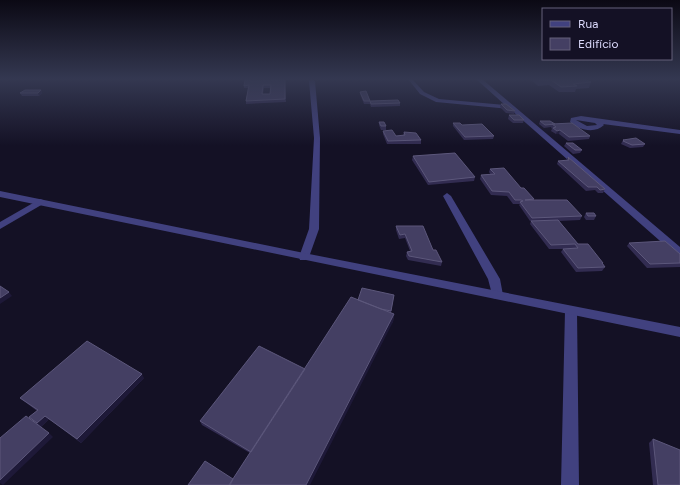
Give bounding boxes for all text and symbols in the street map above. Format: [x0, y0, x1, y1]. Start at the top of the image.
legend [542, 8, 672, 60]
text: Rua [578, 17, 598, 31]
text: Edifício [578, 37, 618, 51]

